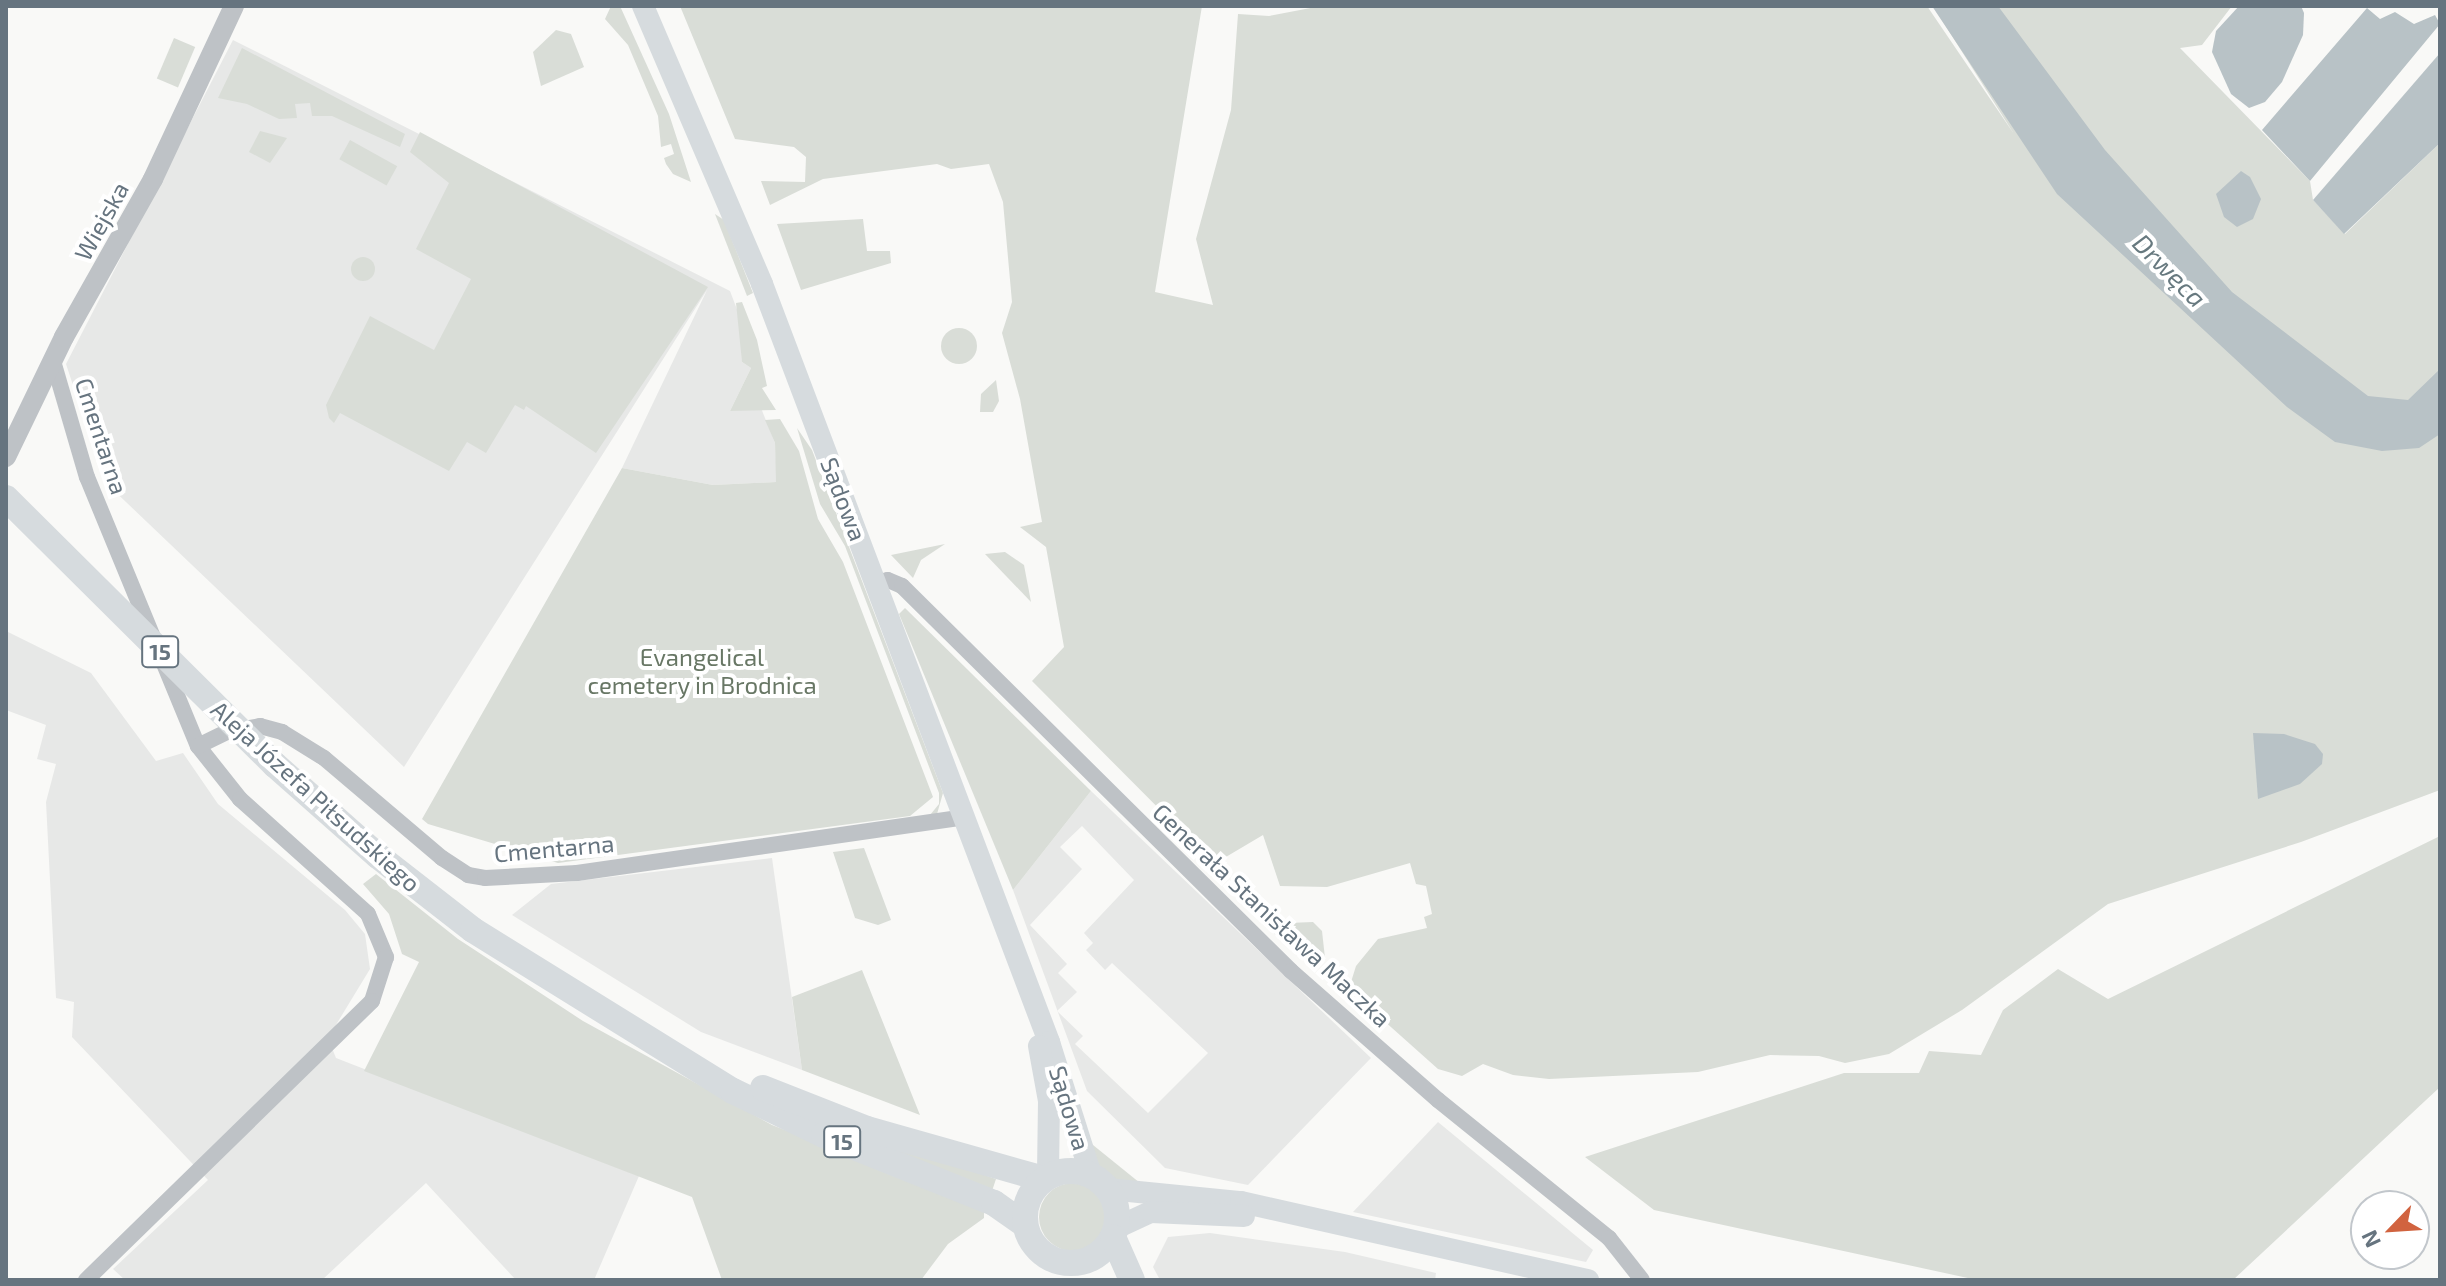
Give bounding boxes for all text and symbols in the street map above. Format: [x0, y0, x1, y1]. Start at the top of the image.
street label: Wiejska [68, 177, 134, 265]
water label: Drwęca [2127, 227, 2213, 313]
street label: Cmentarna [70, 374, 134, 498]
street label: Sądowa [815, 453, 873, 545]
road number: 15 [140, 634, 180, 670]
park label: Evangelical cemetery in Brodnica [587, 643, 817, 699]
street label: Aleja Józefa Piłsudskiego [205, 694, 427, 898]
street label: Generała Stanisława Maczka [1147, 797, 1397, 1033]
street label: Cmentarna [493, 828, 615, 868]
street label: Sądowa [1044, 1062, 1096, 1154]
road number: 15 [822, 1124, 862, 1160]
north arrow [2350, 1190, 2430, 1270]
text: N [2355, 1227, 2385, 1252]

